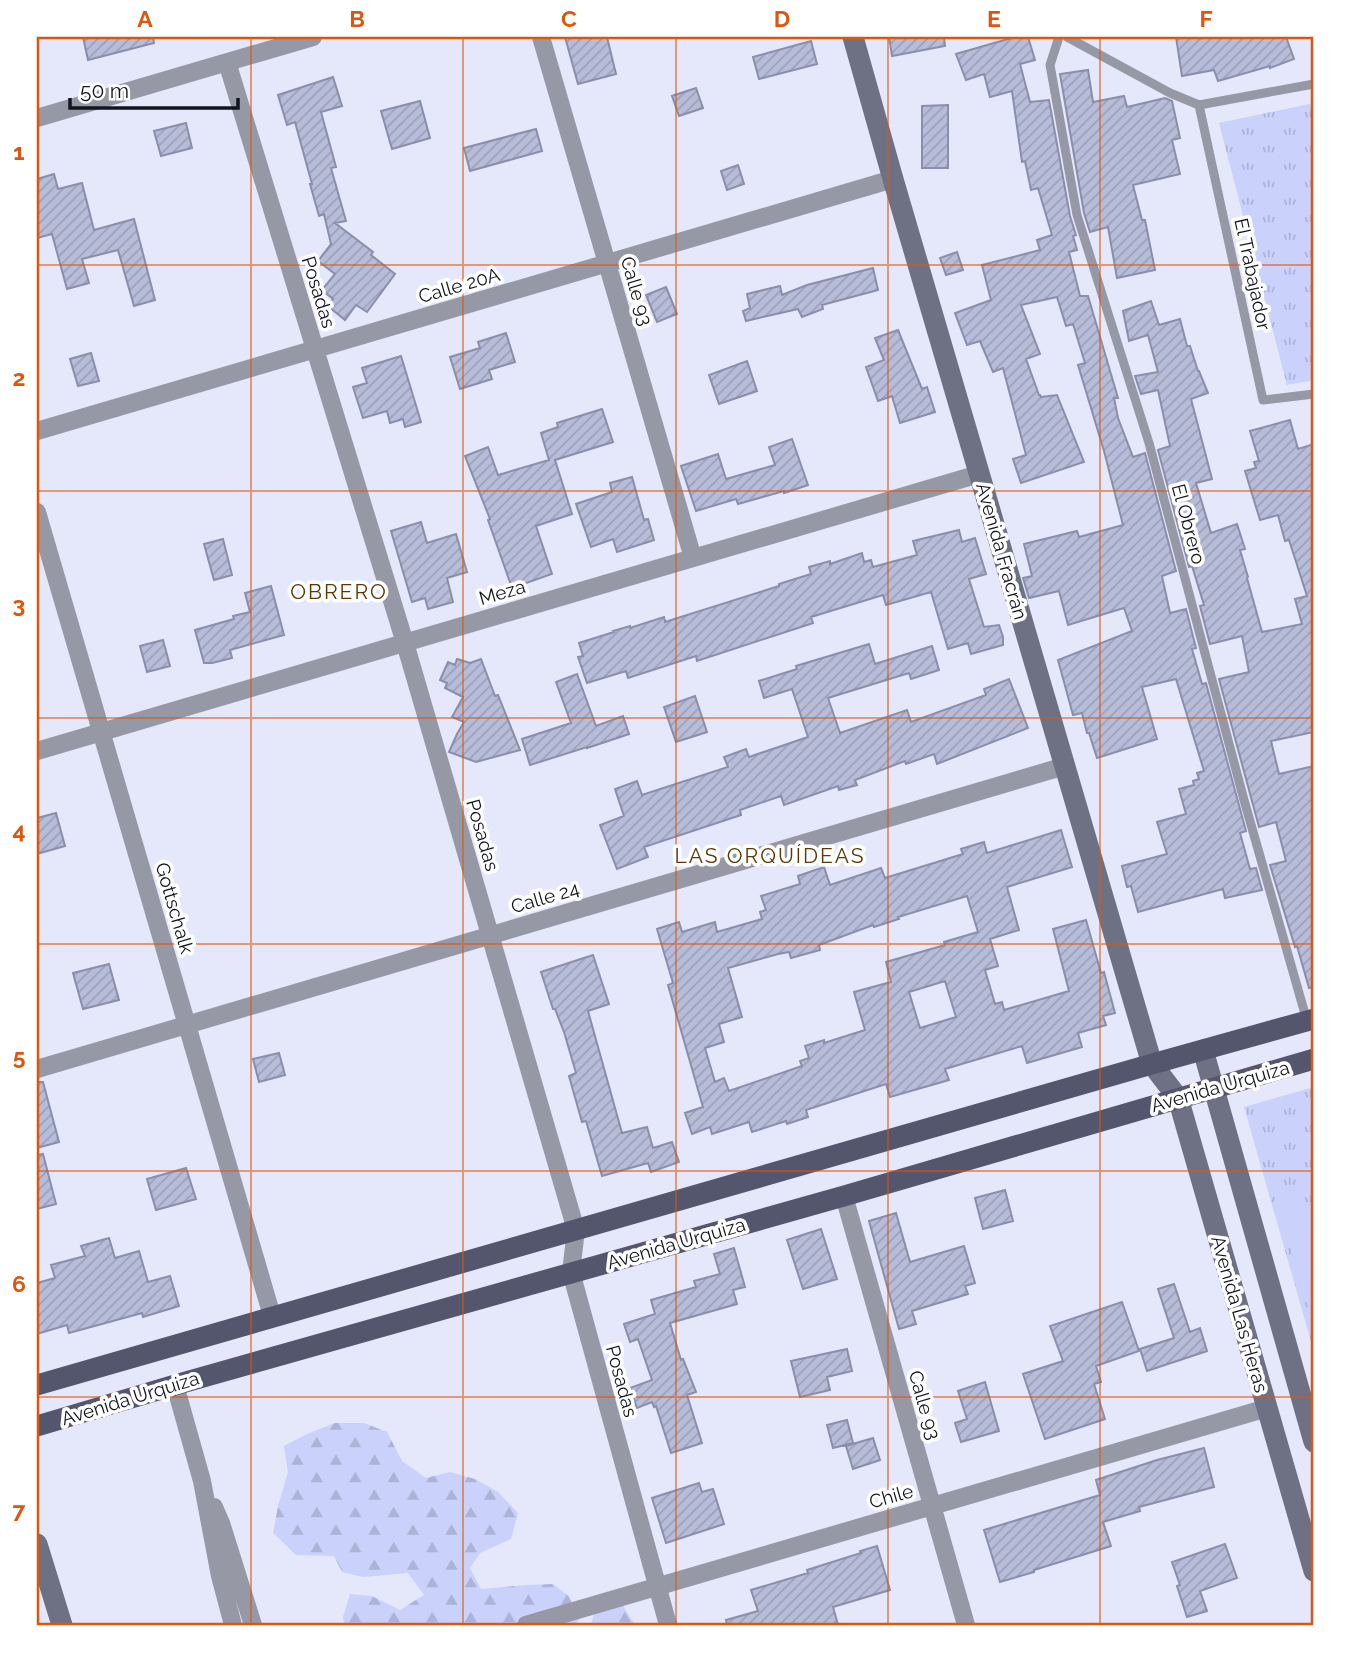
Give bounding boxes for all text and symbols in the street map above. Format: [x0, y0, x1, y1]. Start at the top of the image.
text: A [137, 5, 153, 32]
text: B [349, 5, 365, 32]
text: C [561, 5, 577, 32]
text: D [774, 5, 790, 32]
text: E [987, 5, 1001, 32]
text: F [1199, 5, 1213, 32]
scale bar [70, 66, 238, 110]
text: 50 m [80, 78, 129, 103]
text: 1 [13, 138, 25, 165]
street label: El Trabajador [1230, 216, 1276, 332]
street label: Posadas [298, 253, 340, 331]
street label: Calle 93 [617, 254, 657, 328]
street label: Calle 20A [416, 263, 502, 307]
text: 2 [13, 364, 25, 391]
street label: Avenida Fracrán [972, 480, 1032, 622]
street label: El Obrero [1168, 481, 1210, 567]
street label: Meza [476, 575, 528, 609]
district label: OBRERO [290, 579, 388, 604]
text: 3 [13, 591, 25, 618]
street label: Posadas [462, 796, 504, 874]
text: 4 [12, 817, 26, 844]
district label: LAS ORQUÍDEAS [674, 843, 866, 868]
street label: Gottschalk [152, 860, 198, 956]
street label: Calle 24 [508, 877, 582, 917]
text: 5 [13, 1043, 26, 1070]
street label: Avenida Urquiza [1148, 1056, 1292, 1116]
street label: Avenida Urquiza [604, 1213, 748, 1273]
street label: Avenida Las Heras [1207, 1233, 1273, 1395]
text: 6 [12, 1270, 26, 1297]
street label: Posadas [602, 1342, 642, 1420]
street label: Avenida Urquiza [58, 1367, 202, 1429]
street label: Calle 93 [905, 1368, 945, 1442]
street label: Chile [867, 1479, 915, 1513]
text: 7 [13, 1496, 26, 1523]

